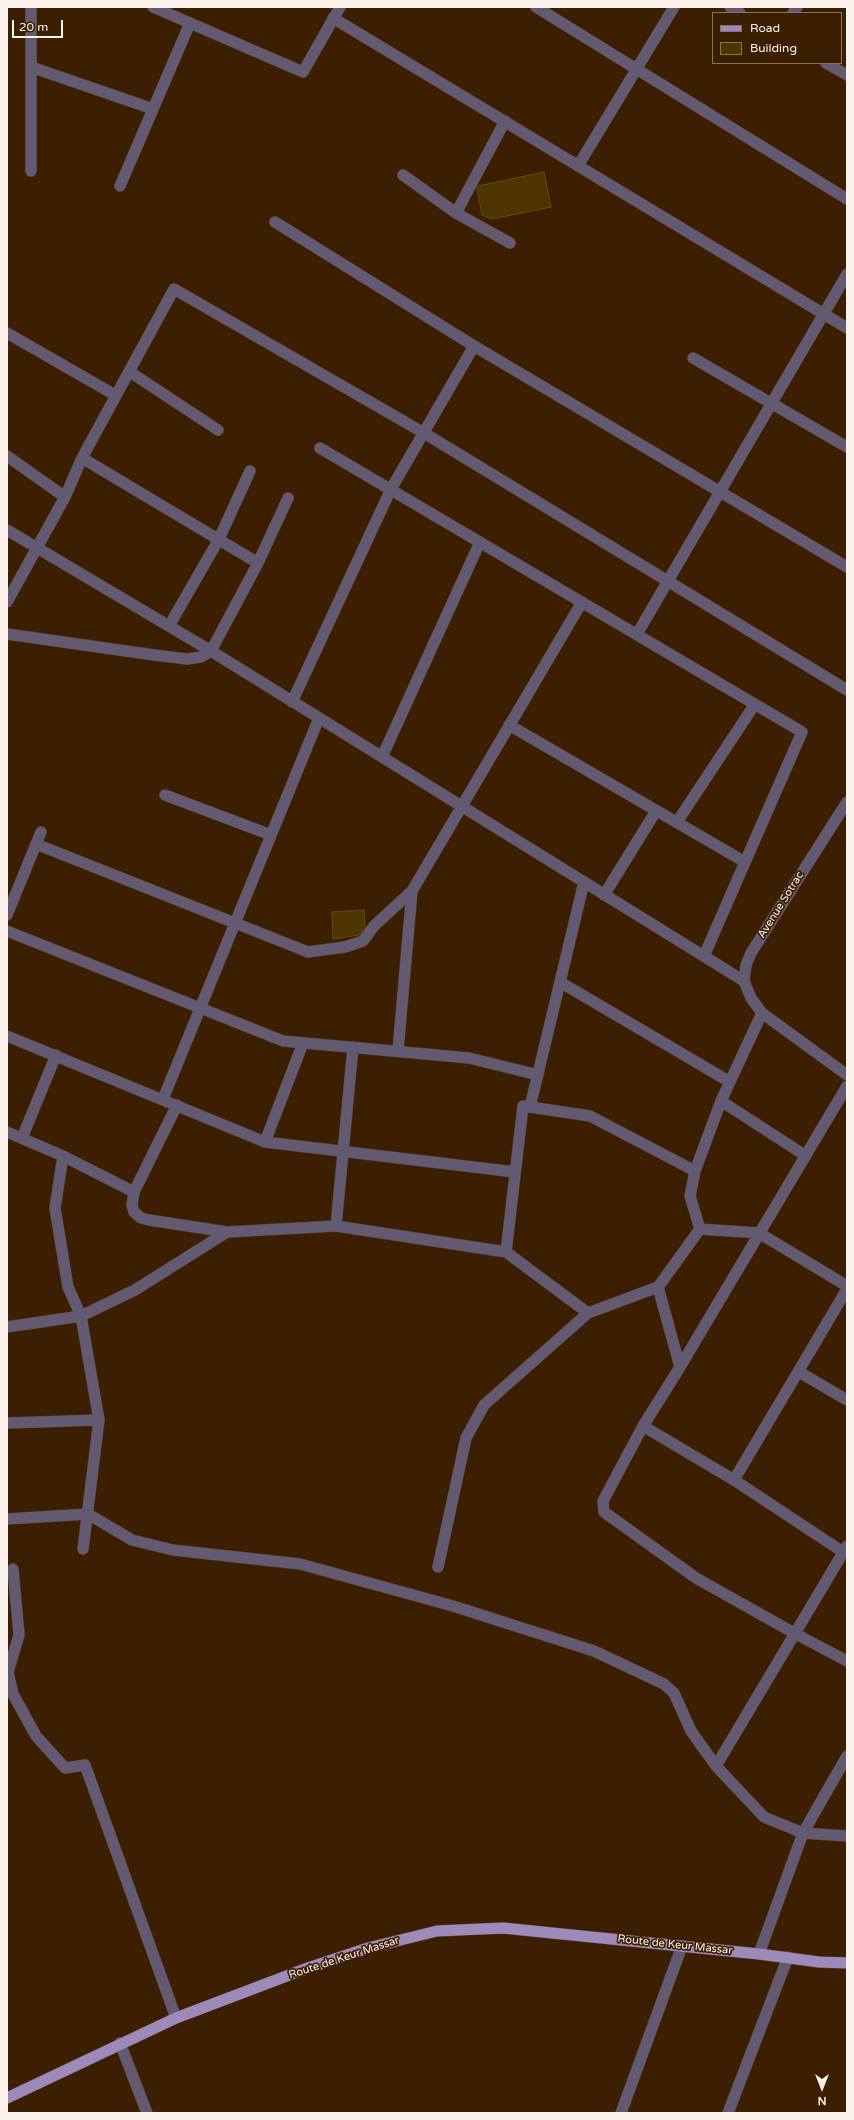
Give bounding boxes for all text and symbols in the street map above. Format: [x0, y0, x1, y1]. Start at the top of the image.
scale bar [14, 12, 65, 38]
legend [712, 12, 842, 64]
text: 20 m [19, 20, 48, 34]
text: Road [750, 21, 780, 35]
text: Building [750, 41, 797, 55]
street label: Avenue Sotrac [755, 869, 807, 941]
street label: Route de Keur Massar [617, 1932, 733, 1958]
street label: Route de Keur Massar [287, 1934, 401, 1982]
north arrow [802, 2068, 842, 2108]
text: N [818, 2094, 826, 2107]

